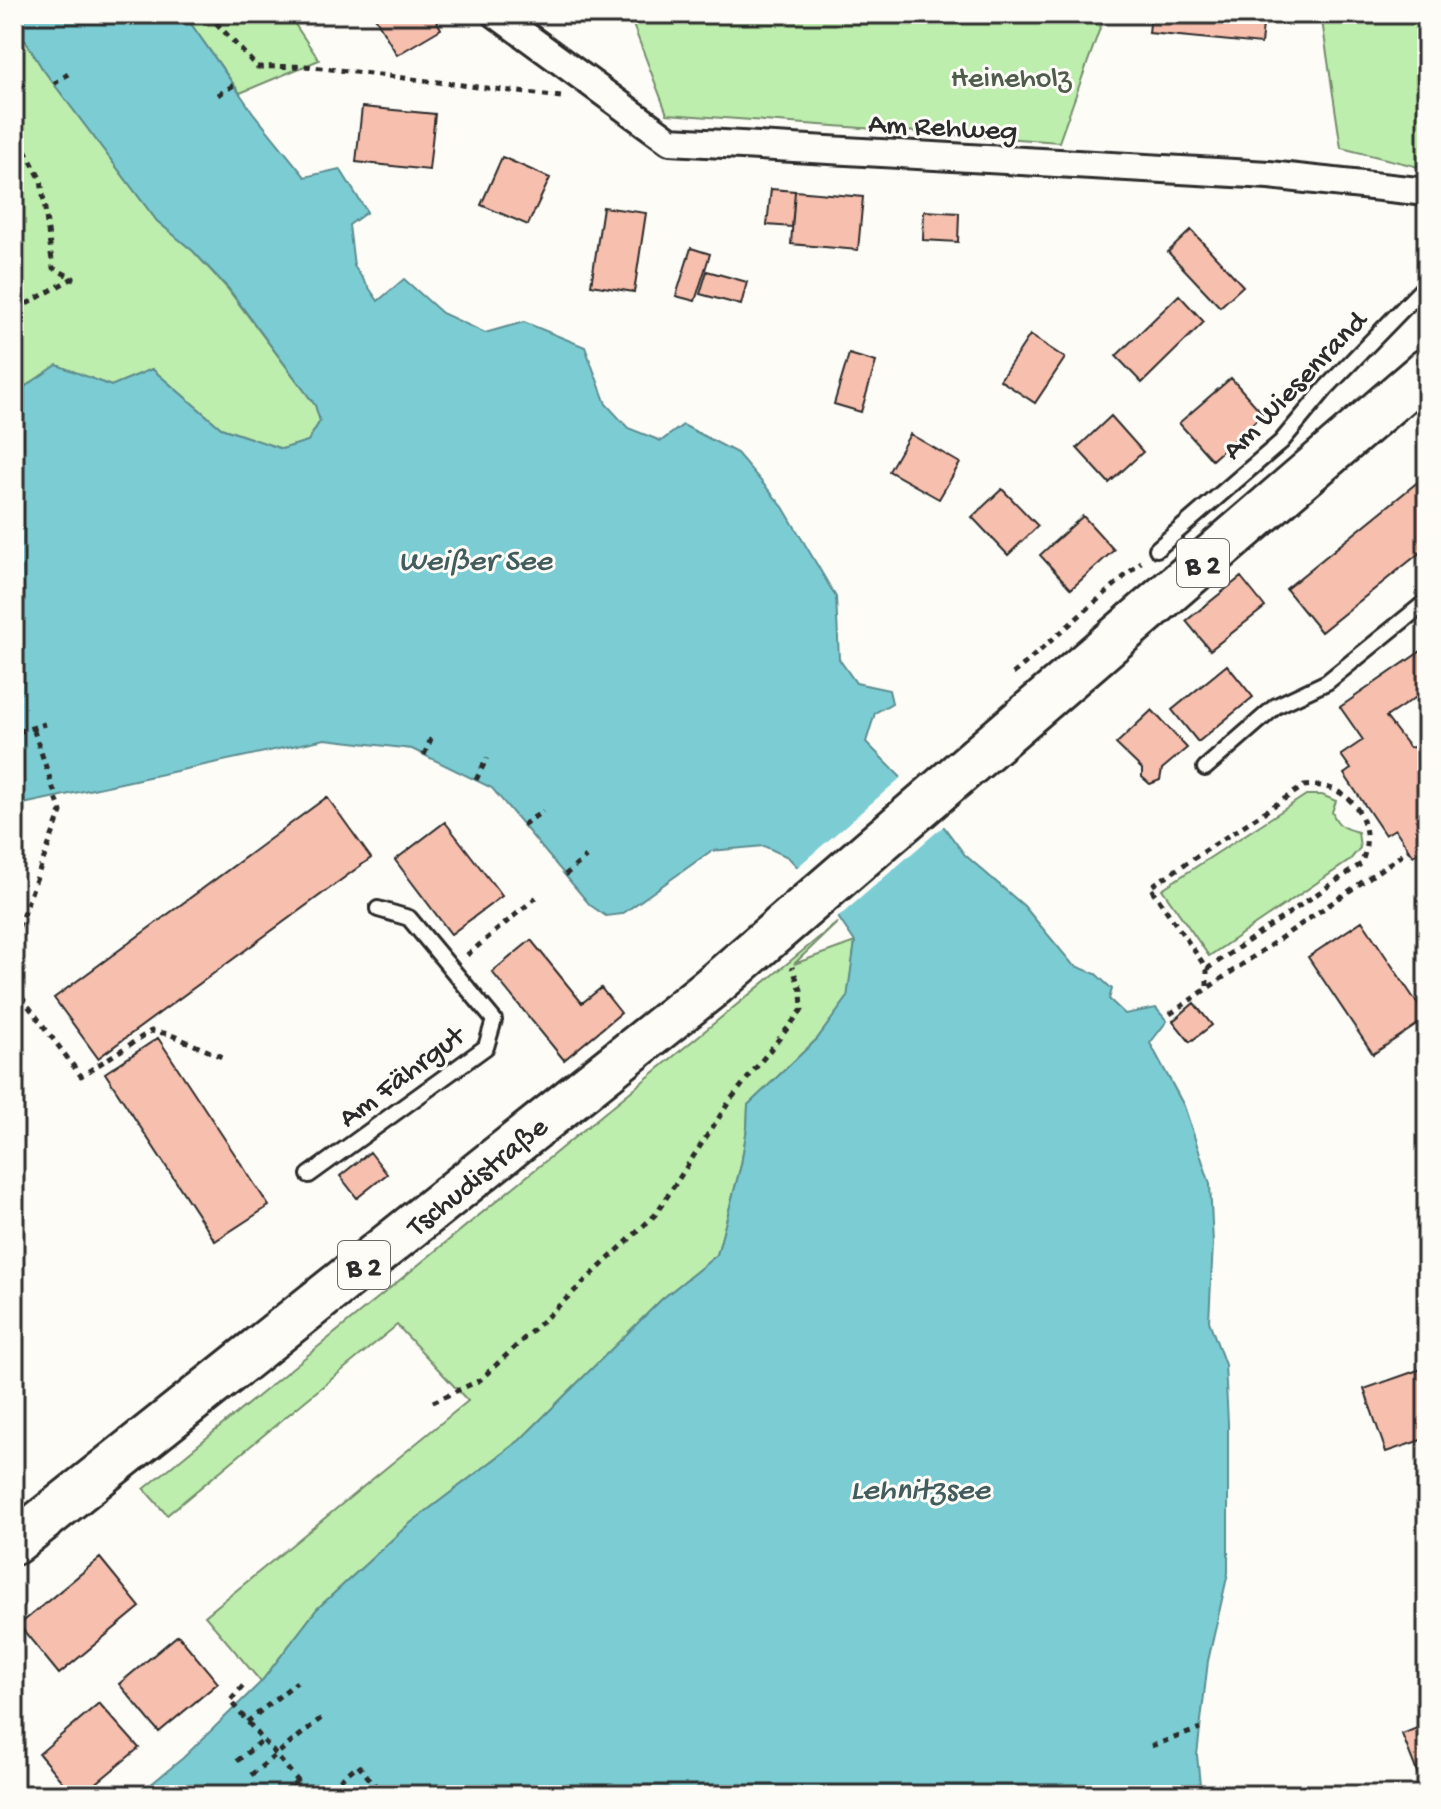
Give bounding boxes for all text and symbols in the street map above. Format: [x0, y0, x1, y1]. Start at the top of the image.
park label: Heineholz [951, 63, 1072, 98]
street label: Am Rehweg [867, 108, 1018, 151]
street label: Am Wiesenrand [1216, 304, 1378, 469]
road number: B 2 [1177, 539, 1229, 587]
water label: Weißer See [398, 544, 553, 582]
street label: Am Fährgut [333, 1018, 475, 1137]
street label: Tschudistraße [400, 1111, 557, 1247]
road number: B 2 [338, 1241, 390, 1289]
water label: Lehnitzsee [850, 1473, 991, 1511]

